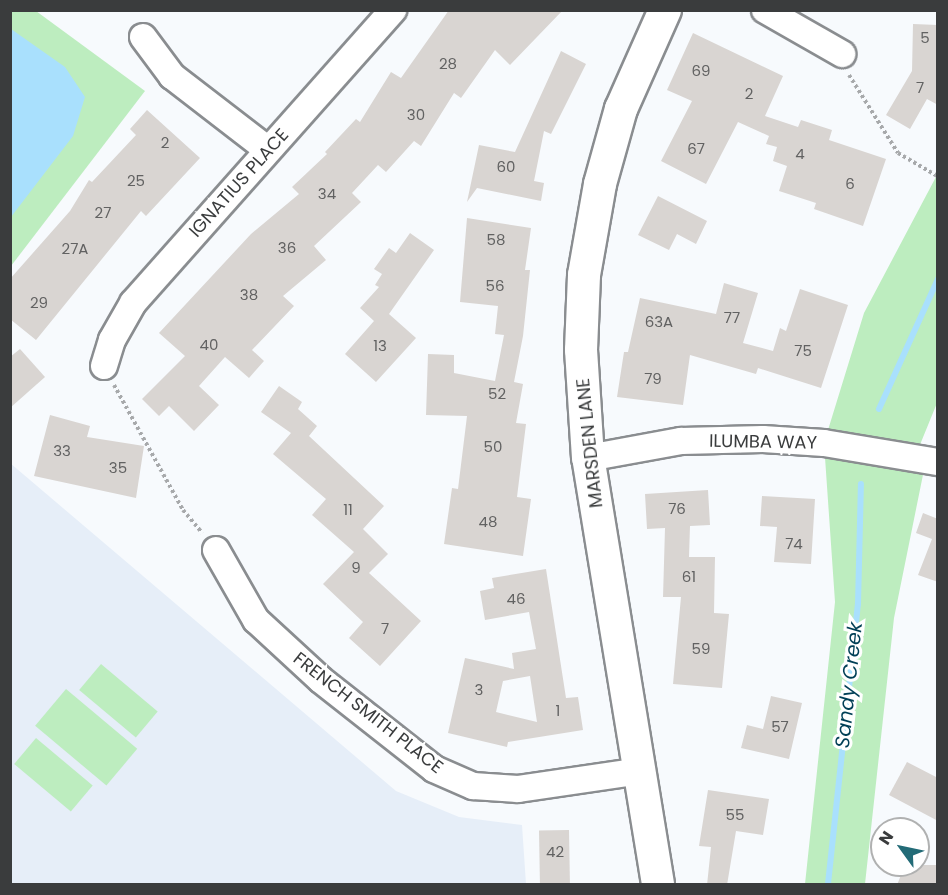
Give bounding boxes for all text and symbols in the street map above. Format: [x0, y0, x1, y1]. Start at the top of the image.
house number: 5 [920, 29, 930, 47]
house number: 28 [439, 55, 457, 73]
house number: 69 [692, 62, 710, 80]
house number: 7 [916, 79, 924, 97]
house number: 2 [745, 85, 753, 103]
house number: 30 [407, 106, 425, 124]
street label: IGNATIUS PLACE [185, 124, 293, 242]
house number: 2 [161, 134, 169, 152]
house number: 67 [687, 140, 705, 158]
house number: 4 [795, 145, 805, 163]
house number: 60 [497, 158, 515, 176]
house number: 25 [127, 172, 145, 190]
house number: 6 [845, 175, 855, 193]
house number: 34 [318, 185, 336, 203]
house number: 27 [95, 204, 111, 222]
house number: 58 [487, 231, 505, 249]
house number: 36 [278, 239, 296, 257]
house number: 27A [62, 240, 88, 258]
house number: 56 [486, 277, 504, 295]
house number: 38 [240, 286, 258, 304]
house number: 29 [30, 294, 48, 312]
house number: 77 [724, 309, 740, 327]
house number: 63A [645, 313, 673, 331]
house number: 40 [200, 336, 218, 354]
house number: 13 [373, 337, 387, 355]
house number: 75 [794, 342, 812, 360]
house number: 79 [644, 370, 662, 388]
street label: MARSDEN LANE [572, 377, 608, 509]
house number: 52 [488, 385, 506, 403]
street label: ILUMBA WAY [709, 430, 817, 454]
house number: 50 [484, 438, 502, 456]
house number: 33 [53, 442, 71, 460]
house number: 35 [109, 459, 127, 477]
house number: 76 [668, 500, 686, 518]
house number: 11 [343, 501, 353, 519]
house number: 48 [479, 513, 497, 531]
house number: 74 [785, 535, 803, 553]
house number: 9 [351, 559, 361, 577]
house number: 61 [682, 568, 696, 586]
house number: 46 [507, 590, 525, 608]
house number: 7 [381, 620, 389, 638]
water label: Sandy Creek [830, 621, 868, 749]
house number: 59 [692, 640, 710, 658]
street label: FRENCH SMITH PLACE [289, 648, 447, 778]
house number: 3 [475, 681, 483, 699]
house number: 1 [556, 702, 560, 720]
house number: 57 [771, 718, 789, 736]
house number: 55 [726, 806, 744, 824]
north arrow [870, 817, 930, 877]
text: N [873, 827, 899, 849]
house number: 42 [546, 843, 564, 861]

